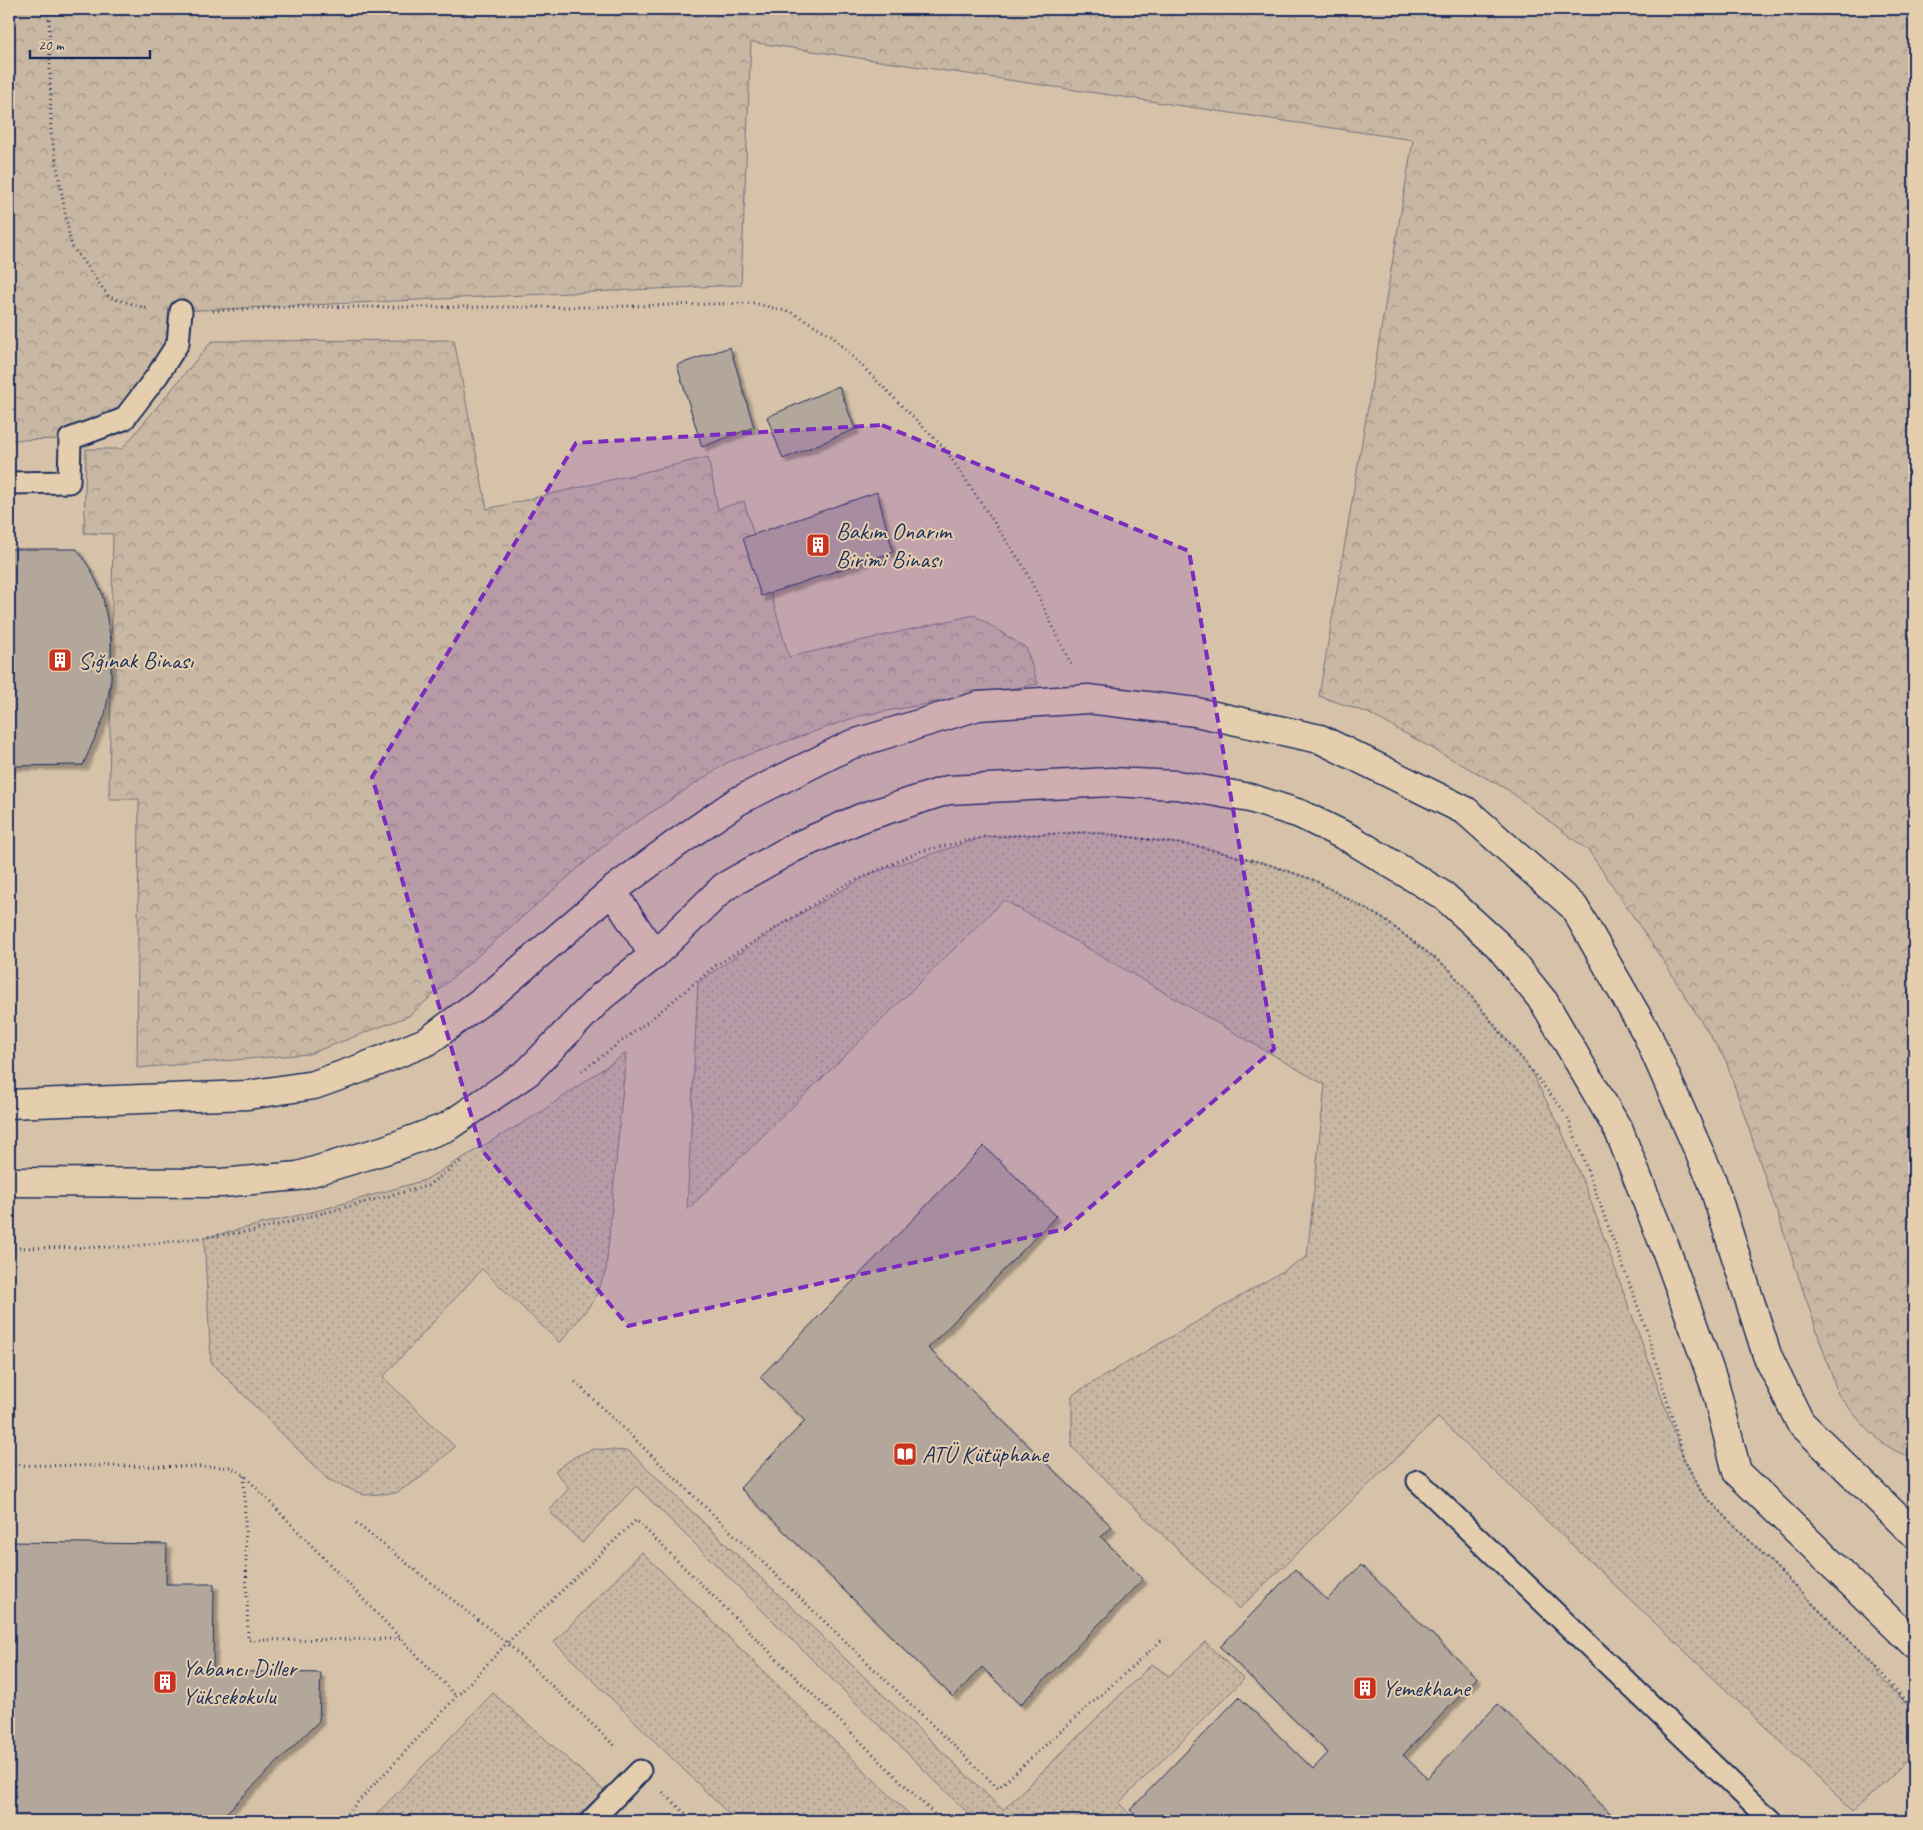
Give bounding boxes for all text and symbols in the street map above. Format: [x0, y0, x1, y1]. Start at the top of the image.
scale bar [30, 28, 150, 60]
text: 20 m [38, 36, 65, 55]
place label: Bakım Onarım Birimi Binası [836, 516, 954, 574]
building icon: Bakım Onarım Birimi Binası [805, 532, 831, 558]
place label: Sığınak Binası [78, 645, 195, 675]
building icon: Sığınak Binası [47, 647, 73, 673]
place label: ATÜ Kütüphane [922, 1439, 1050, 1469]
library icon: ATÜ Kütüphane [892, 1441, 918, 1467]
place label: Yabancı Diller Yüksekokulu [182, 1653, 299, 1711]
building icon: Yabancı Diller Yüksekokulu [152, 1669, 178, 1695]
place label: Yemekhane [1382, 1673, 1472, 1703]
building icon: Yemekhane [1352, 1675, 1378, 1701]

